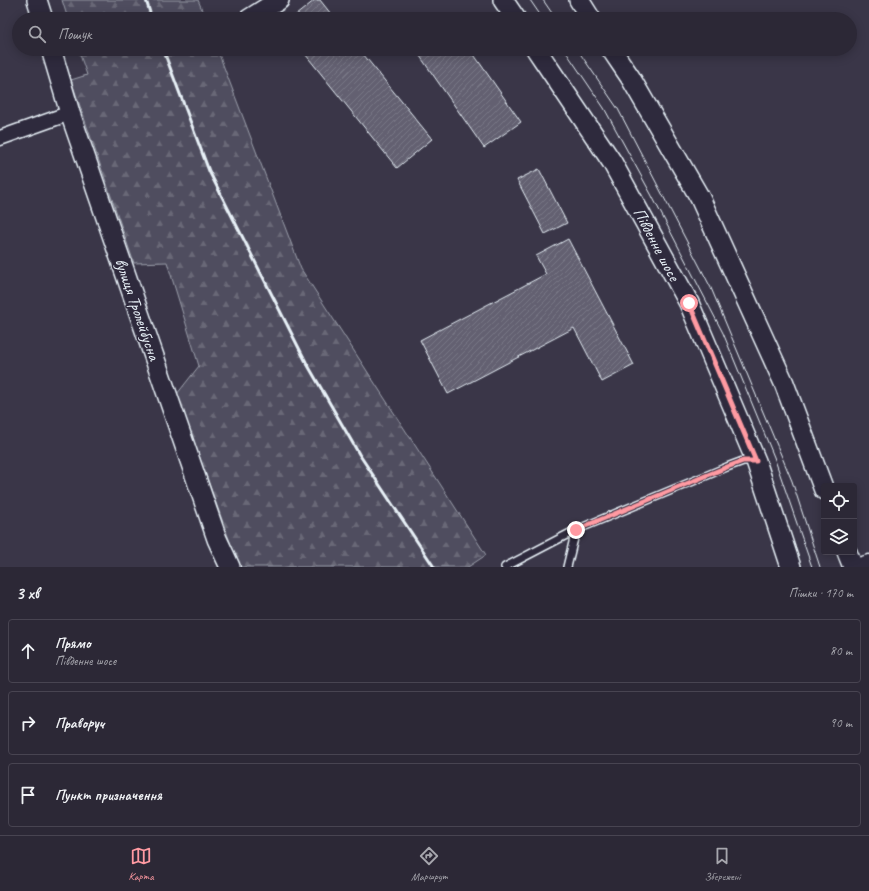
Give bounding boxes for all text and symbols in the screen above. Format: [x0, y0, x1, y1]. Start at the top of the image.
search box [12, 12, 857, 56]
icon: search [26, 23, 48, 45]
text: Пошук [58, 25, 91, 44]
street label: Південне шосе [628, 204, 685, 286]
street label: вулиця Тролейбусна [110, 255, 165, 364]
route start [680, 294, 698, 312]
map controls [821, 483, 857, 555]
button: locate [821, 483, 857, 519]
button: layers [821, 519, 857, 555]
route end [567, 521, 585, 539]
text: 3 хв [16, 583, 39, 604]
text: Пішки · 170 m [789, 585, 853, 601]
text: Прямо [55, 634, 91, 653]
icon: ahead [17, 640, 39, 662]
text: 80 m [830, 643, 852, 659]
text: Південне шосе [55, 653, 116, 669]
icon: right [17, 712, 39, 734]
text: Праворуч [55, 714, 104, 733]
text: 90 m [830, 715, 852, 731]
icon: arrive [17, 784, 39, 806]
text: Пункт призначення [55, 786, 162, 805]
tab: Карта [129, 845, 154, 883]
tab: Маршрут [411, 845, 447, 883]
tab: Збережені [705, 845, 740, 883]

